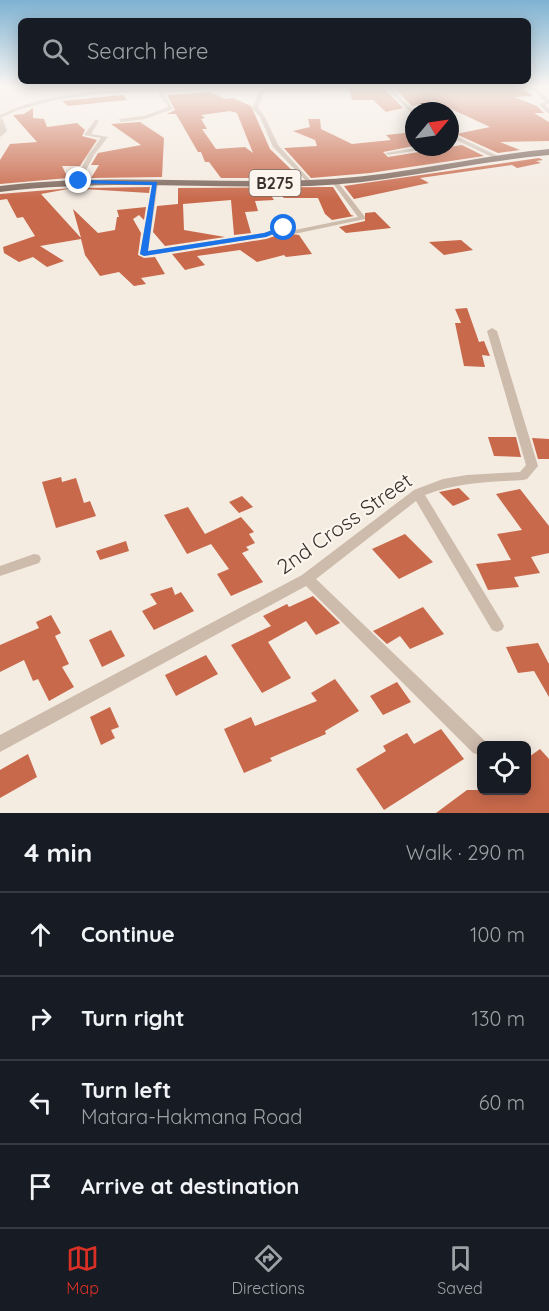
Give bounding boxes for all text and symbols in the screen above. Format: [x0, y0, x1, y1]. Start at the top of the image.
search box [18, 18, 531, 84]
icon: search [39, 35, 72, 68]
text: Search here [87, 37, 208, 65]
north arrow [405, 102, 459, 156]
route end [65, 167, 91, 193]
road number: B275 [250, 170, 300, 196]
route start [270, 214, 296, 240]
street label: 2nd Cross Street [271, 467, 417, 579]
map controls [477, 741, 531, 795]
button: locate [477, 741, 531, 795]
text: 4 min [24, 836, 92, 869]
text: Walk · 290 m [406, 840, 525, 865]
icon: ahead [24, 918, 57, 951]
text: Continue [81, 920, 175, 948]
text: 100 m [470, 922, 525, 947]
icon: right [24, 1002, 57, 1035]
text: Turn right [81, 1004, 185, 1032]
text: 130 m [472, 1006, 525, 1031]
text: Turn left [81, 1076, 171, 1104]
icon: left [24, 1086, 57, 1119]
text: 60 m [479, 1090, 525, 1115]
text: Matara-Hakmana Road [81, 1104, 302, 1129]
icon: arrive [24, 1170, 57, 1203]
text: Arrive at destination [81, 1172, 299, 1200]
tab: Map [66, 1242, 99, 1298]
tab: Directions [232, 1242, 305, 1298]
tab: Saved [437, 1242, 483, 1298]

